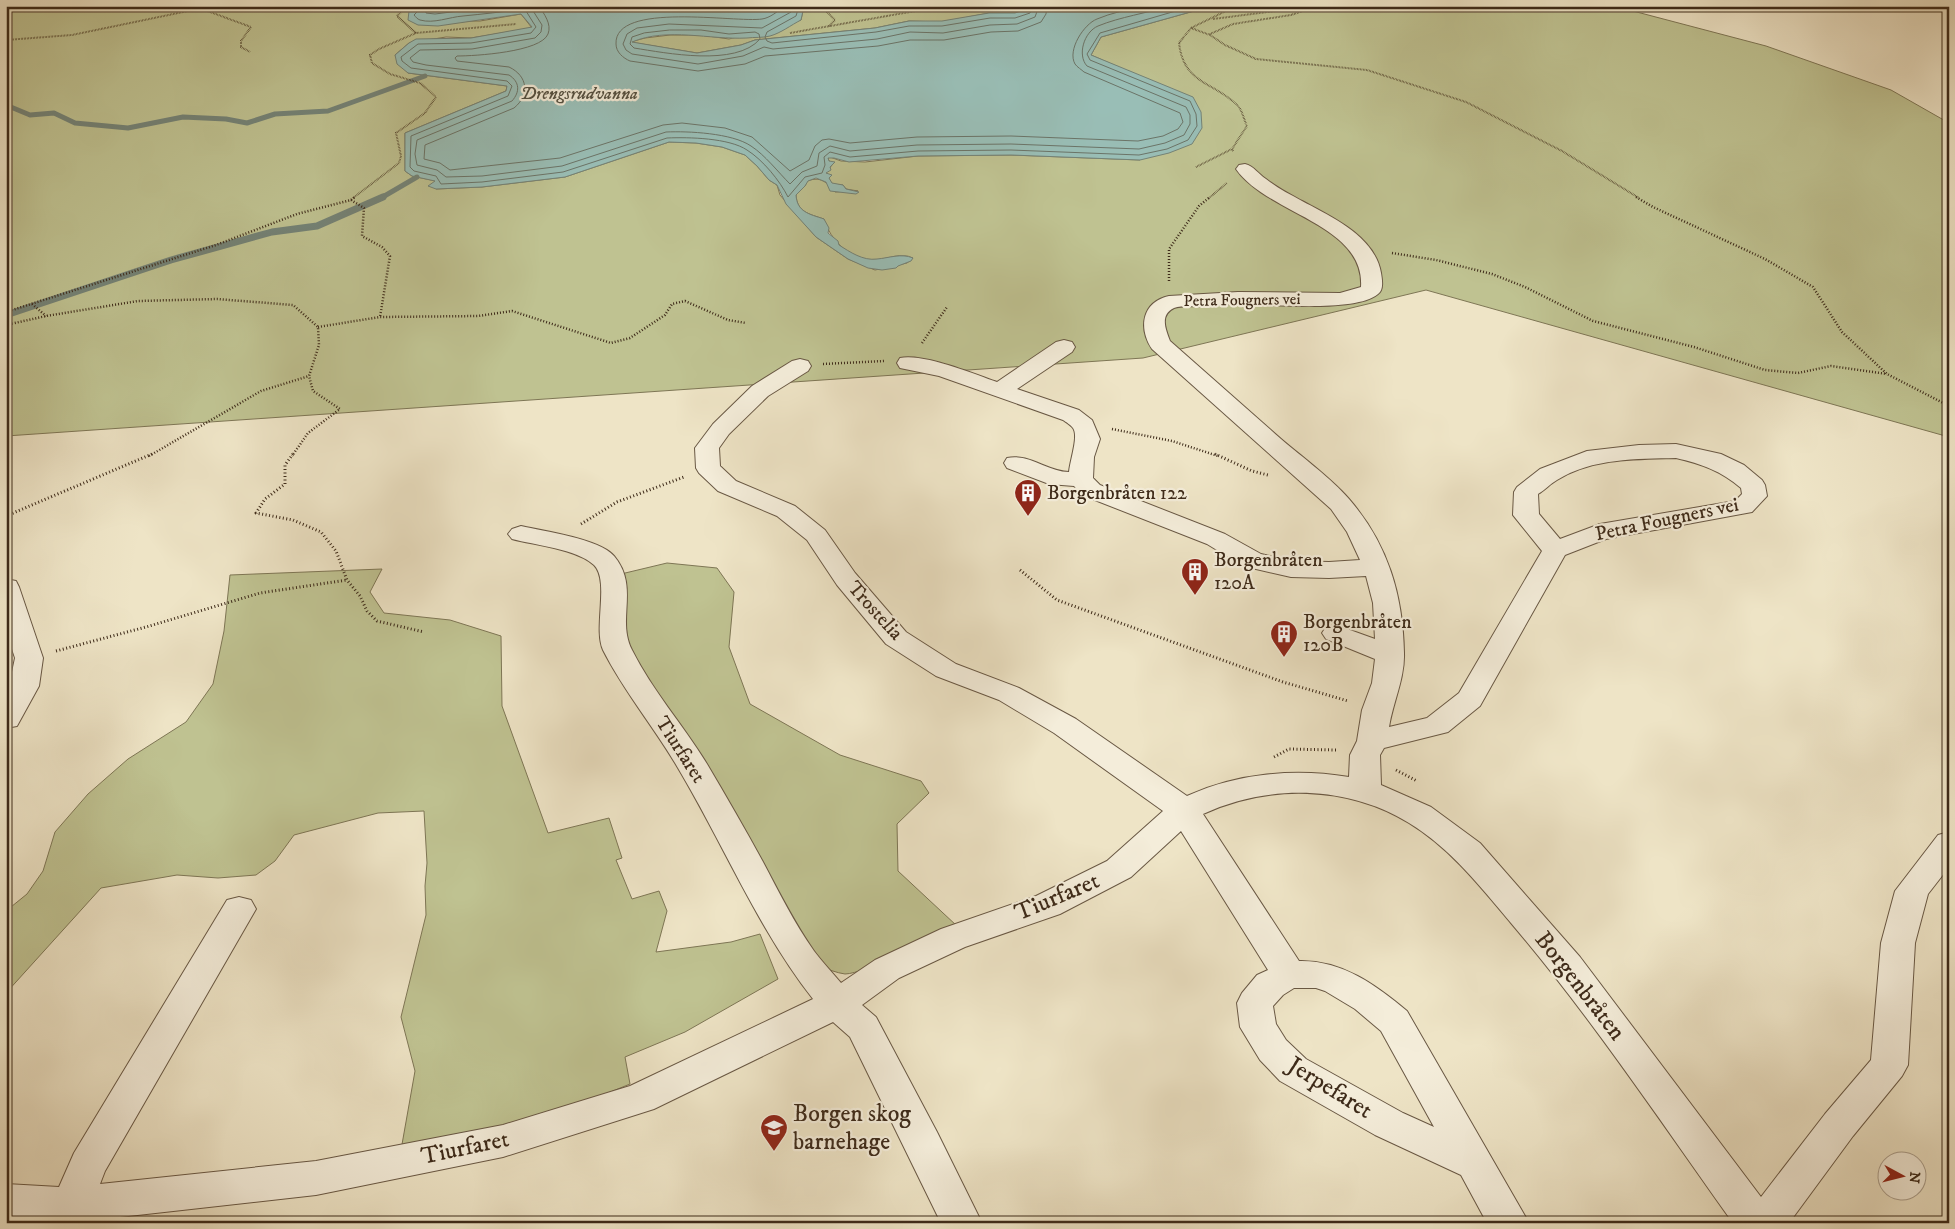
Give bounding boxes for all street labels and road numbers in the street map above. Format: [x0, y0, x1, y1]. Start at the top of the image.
street label: Petra Fougners vei [1183, 289, 1301, 311]
street label: Petra Fougners vei [1593, 493, 1741, 547]
street label: Trostelia [842, 576, 908, 646]
street label: Tiurfaret [649, 712, 711, 788]
street label: Tiurfaret [1010, 866, 1104, 928]
street label: Borgenbråten [1528, 925, 1632, 1047]
street label: Jerpefaret [1280, 1049, 1378, 1126]
street label: Tiurfaret [418, 1124, 512, 1172]

